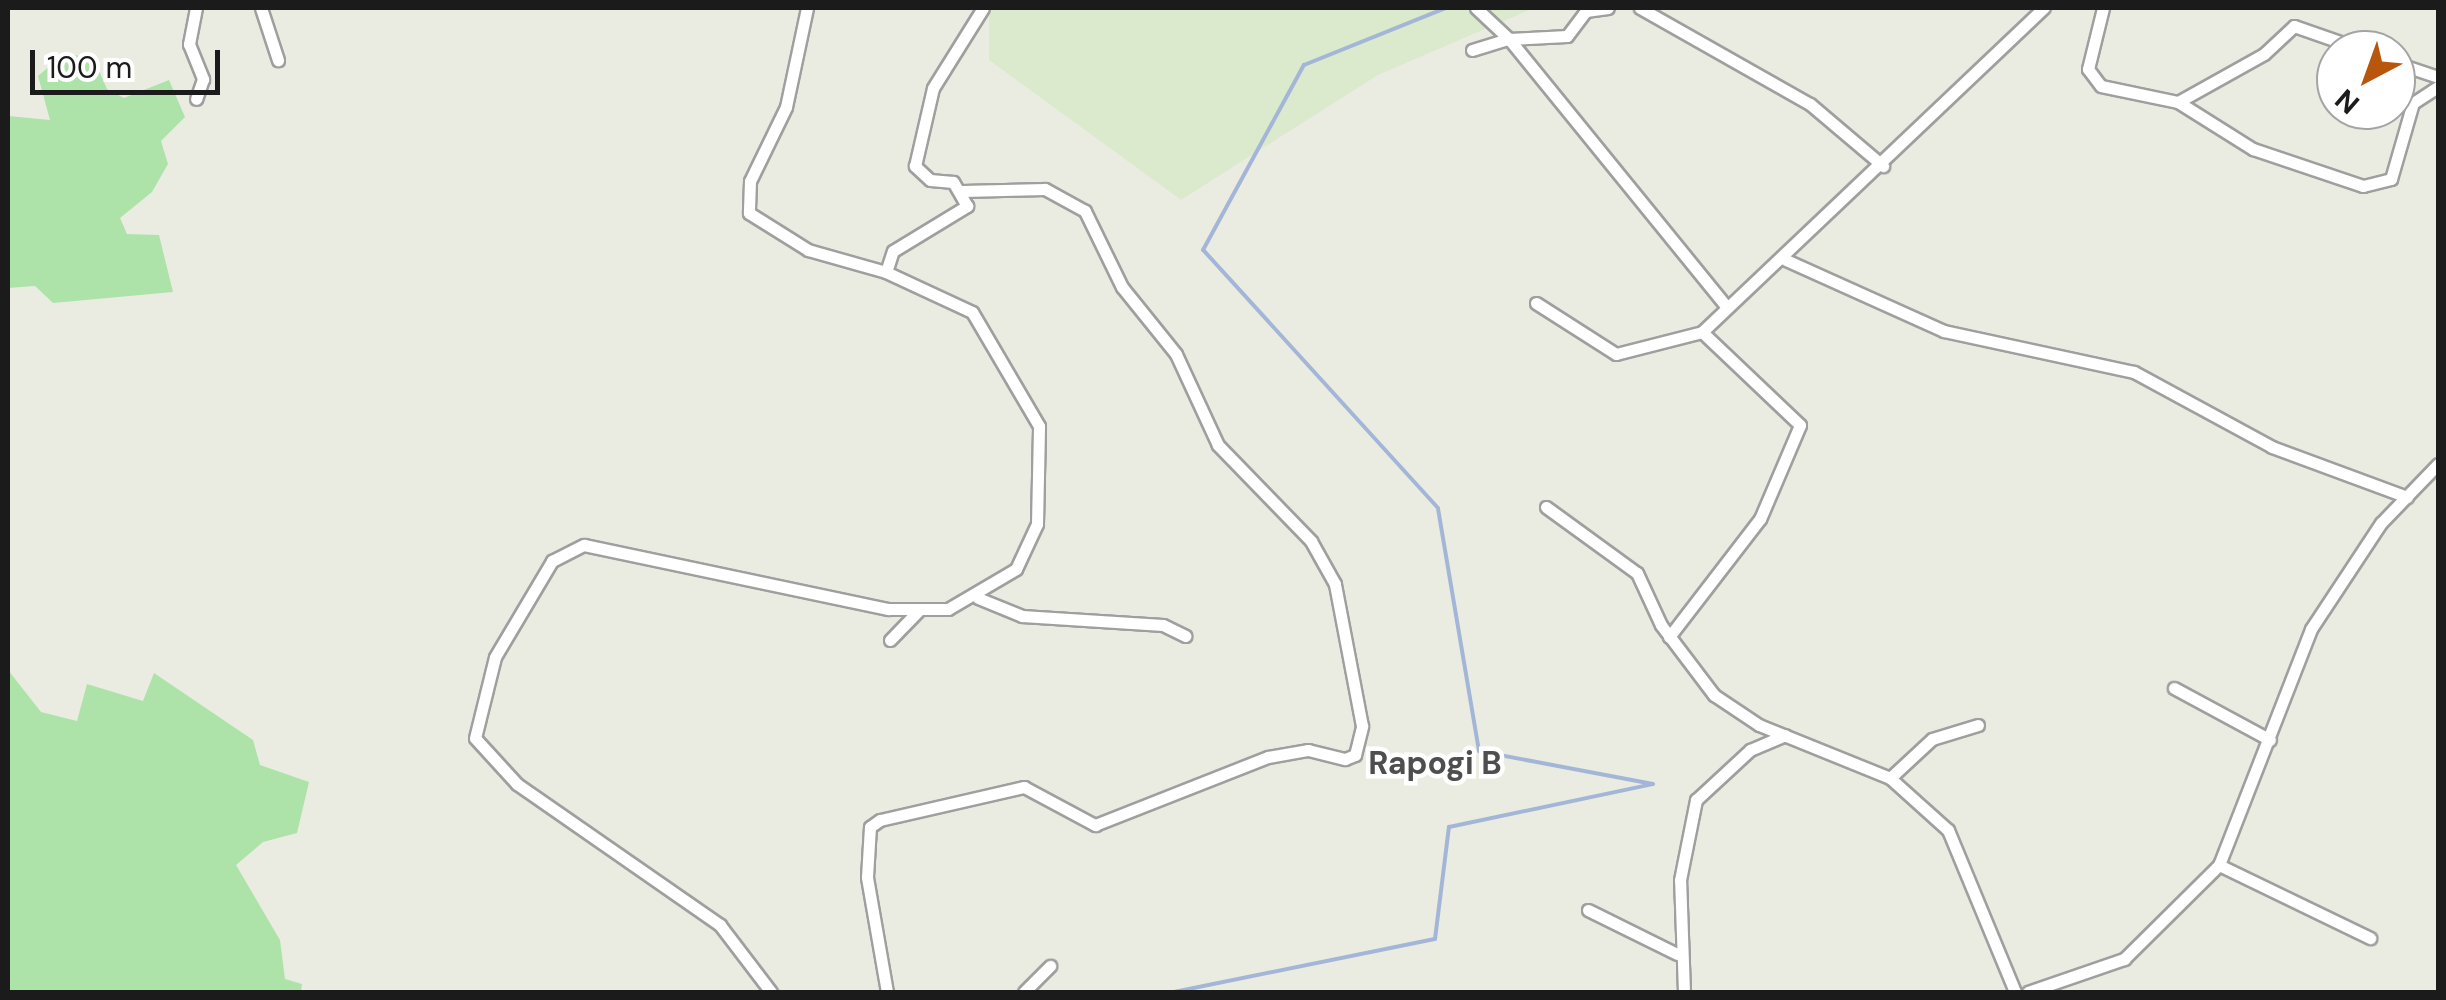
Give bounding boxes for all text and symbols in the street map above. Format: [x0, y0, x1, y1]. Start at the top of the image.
scale bar [35, 30, 225, 92]
north arrow [2316, 30, 2416, 130]
text: 100 m [47, 48, 132, 87]
text: N [2327, 81, 2367, 122]
district label: Rapogi B [1368, 744, 1502, 782]

